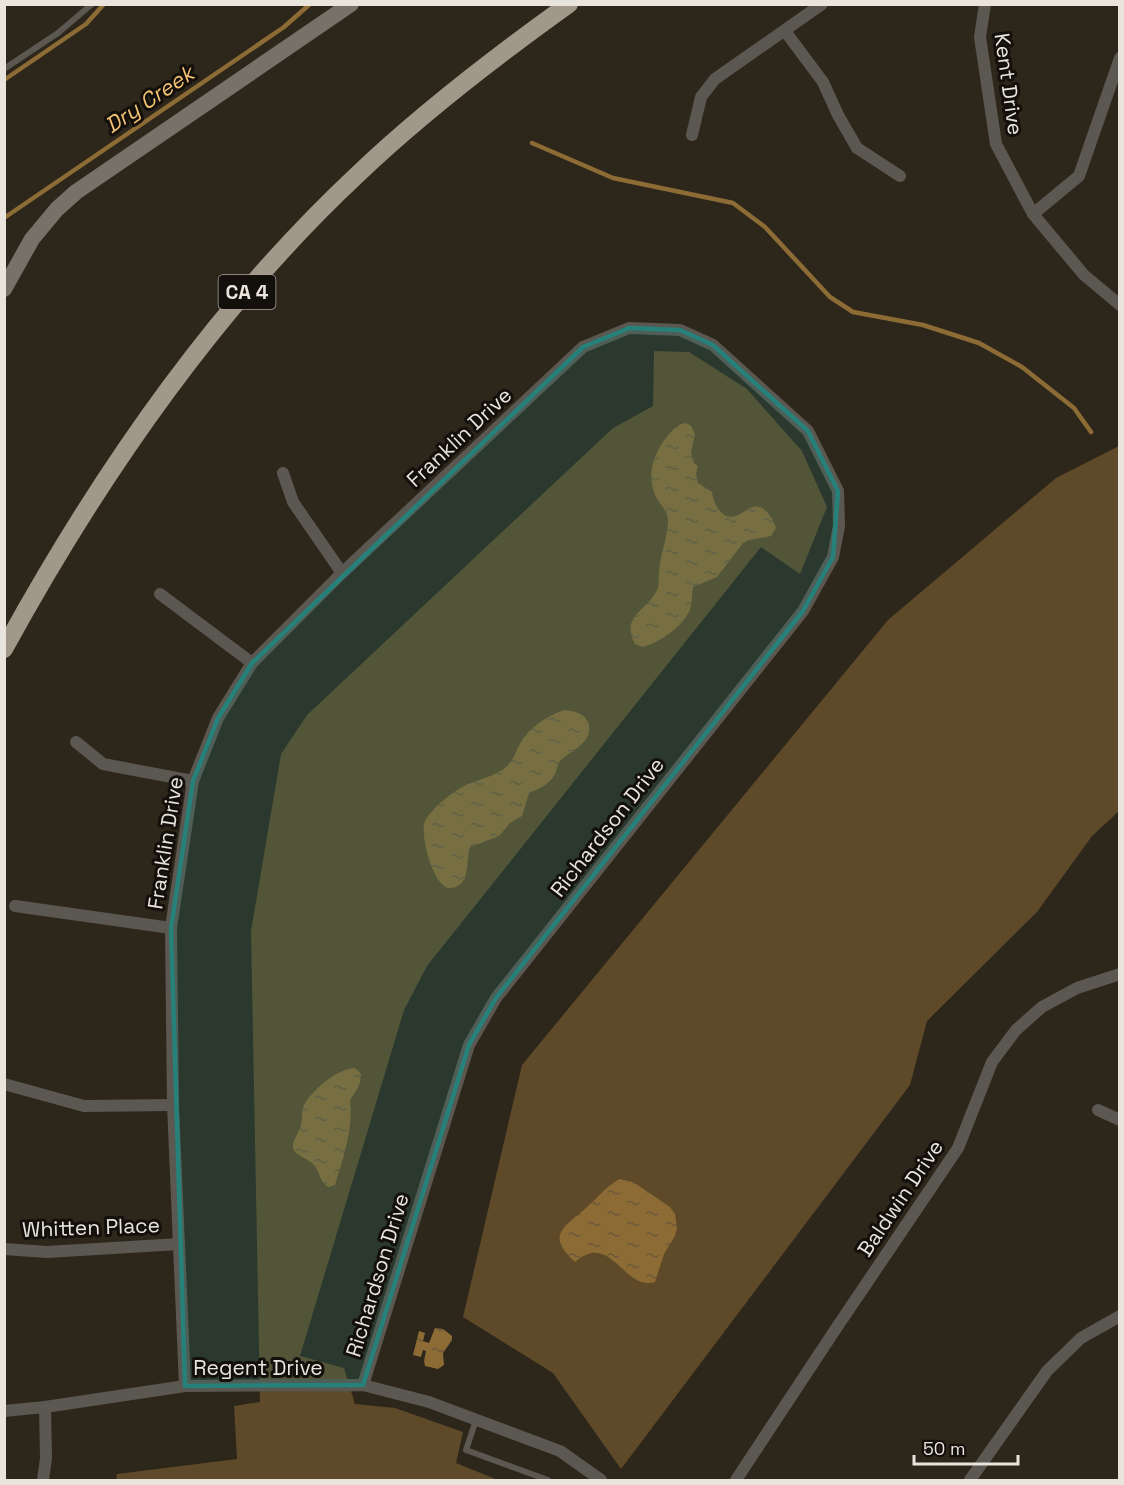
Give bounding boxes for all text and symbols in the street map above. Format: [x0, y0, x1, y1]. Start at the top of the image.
street label: Kent Drive [988, 31, 1030, 137]
water label: Dry Creek [99, 58, 201, 139]
road number: CA 4 [218, 275, 276, 309]
street label: Franklin Drive [401, 381, 517, 493]
street label: Richardson Drive [544, 752, 670, 902]
street label: Franklin Drive [141, 775, 189, 911]
street label: Baldwin Drive [851, 1134, 949, 1262]
street label: Richardson Drive [339, 1190, 415, 1360]
street label: Whitten Place [22, 1211, 160, 1243]
street label: Regent Drive [193, 1354, 323, 1381]
scale bar [914, 1428, 1018, 1466]
text: 50 m [923, 1437, 965, 1460]

